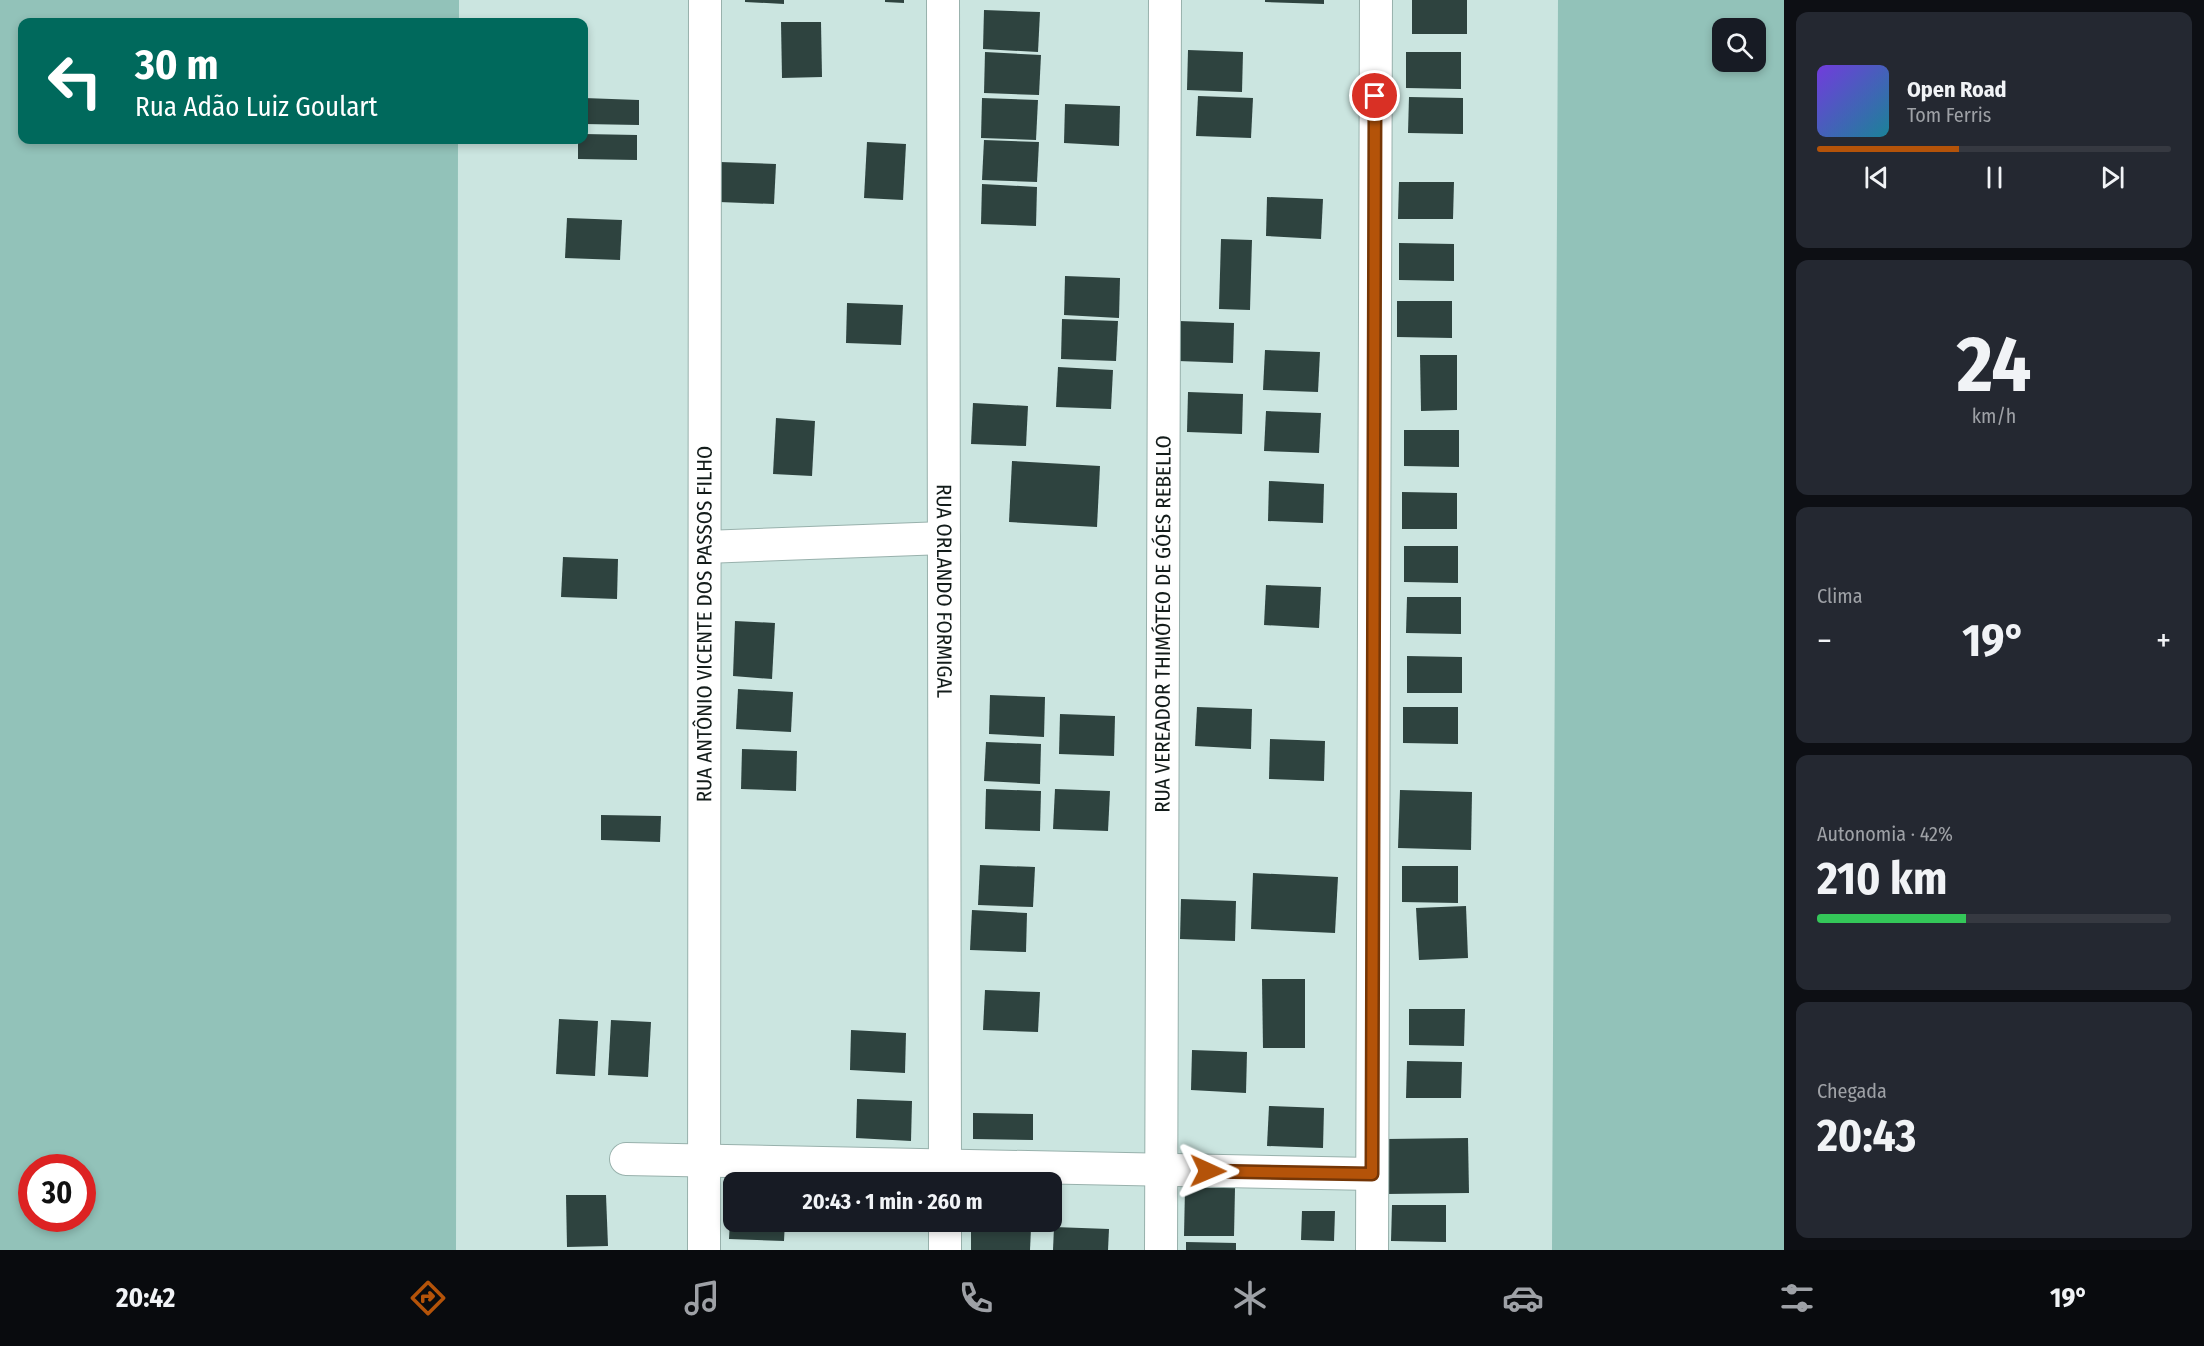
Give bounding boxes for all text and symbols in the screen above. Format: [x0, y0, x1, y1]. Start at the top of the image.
map controls [1712, 18, 1766, 72]
button: search [1712, 18, 1766, 72]
text: 30 m [135, 40, 219, 90]
icon: left [36, 42, 114, 120]
pin [1349, 70, 1400, 121]
text: Open Road [1907, 76, 2007, 103]
icon: arrive [1358, 79, 1391, 112]
text: Rua Adão Luiz Goulart [135, 91, 378, 123]
text: Tom Ferris [1907, 103, 1991, 127]
icon: previous [1860, 161, 1893, 194]
icon: pause [1978, 161, 2011, 194]
icon: next [2096, 161, 2129, 194]
text: 24 [1957, 318, 2031, 412]
text: km/h [1972, 404, 2016, 428]
street label: RUA VEREADOR THIMÓTEO DE GÓES REBELLO [1149, 435, 1177, 813]
street label: RUA ANTÔNIO VICENTE DOS PASSOS FILHO [691, 446, 718, 802]
street label: RUA ORLANDO FORMIGAL [931, 484, 957, 699]
text: Clima [1817, 584, 1862, 608]
text: 19° [1962, 614, 2026, 668]
text: − [1817, 621, 1832, 661]
text: + [2156, 621, 2171, 661]
text: Autonomia · 42% [1817, 822, 1953, 846]
text: 210 km [1817, 852, 1947, 906]
text: Chegada [1817, 1079, 1887, 1103]
text: 20:43 [1817, 1109, 1916, 1163]
position arrow [1176, 1139, 1240, 1203]
speed limit sign: 30 [18, 1154, 96, 1232]
text: 20:43 · 1 min · 260 m [803, 1188, 982, 1215]
icon: directions [407, 1277, 449, 1319]
icon: music [681, 1277, 723, 1319]
icon: phone [955, 1277, 997, 1319]
icon: climate [1229, 1277, 1271, 1319]
icon: car [1502, 1277, 1544, 1319]
icon: filters [1776, 1277, 1818, 1319]
text: 20:42 [116, 1282, 175, 1314]
text: 19° [2050, 1282, 2088, 1314]

